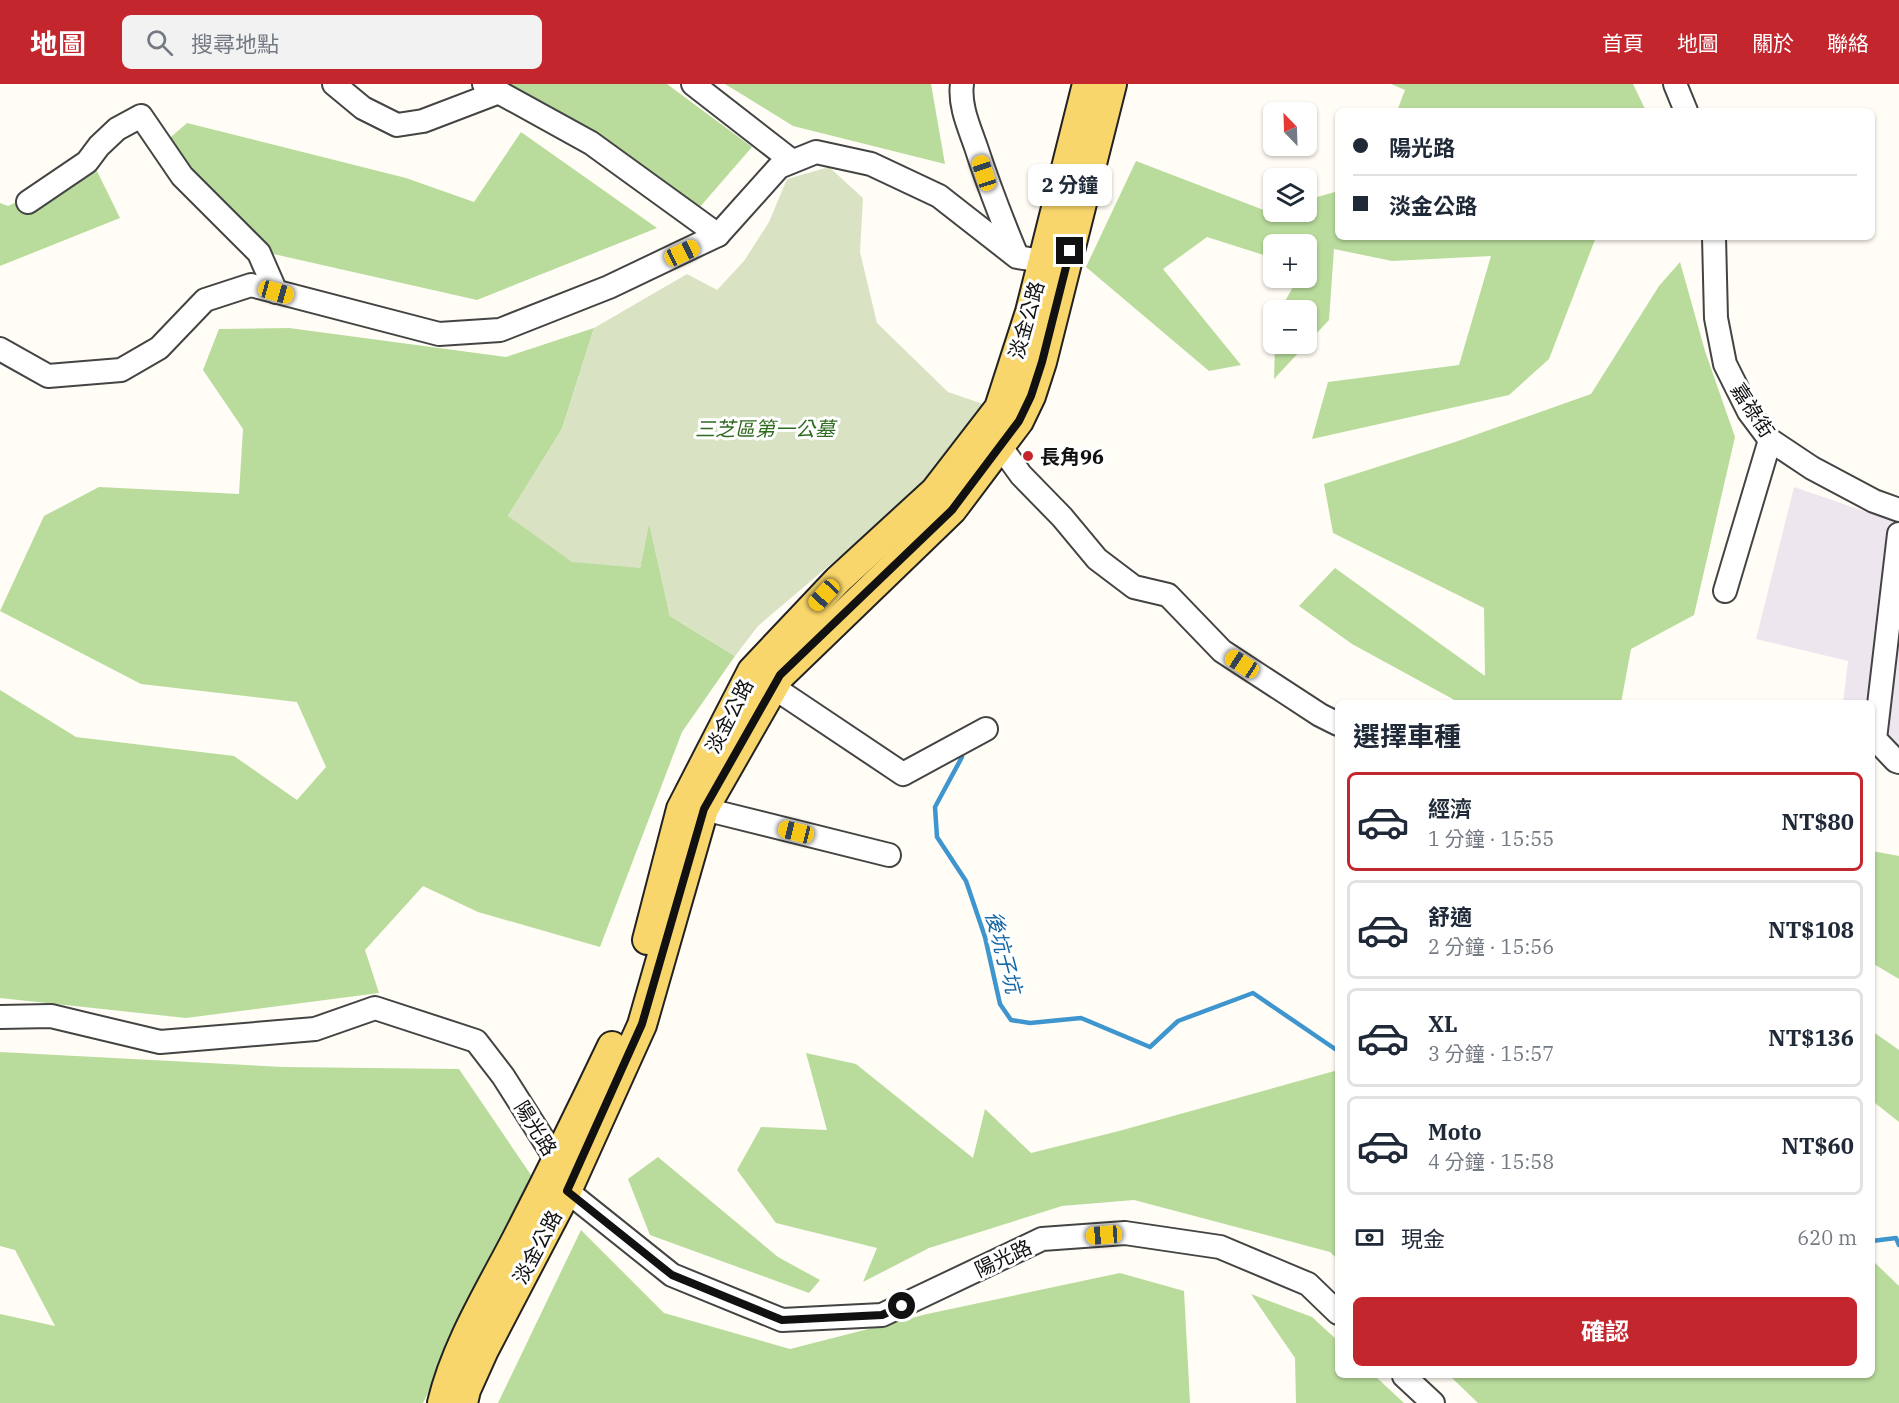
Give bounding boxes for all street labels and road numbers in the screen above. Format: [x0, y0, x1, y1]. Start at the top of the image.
street label: 淡金公路 [1002, 278, 1050, 362]
street label: 嘉祿街 [1725, 377, 1781, 443]
street label: 淡金公路 [699, 674, 759, 758]
street label: 陽光路 [509, 1095, 563, 1161]
street label: 淡金公路 [506, 1205, 568, 1289]
street label: 陽光路 [970, 1233, 1036, 1283]

